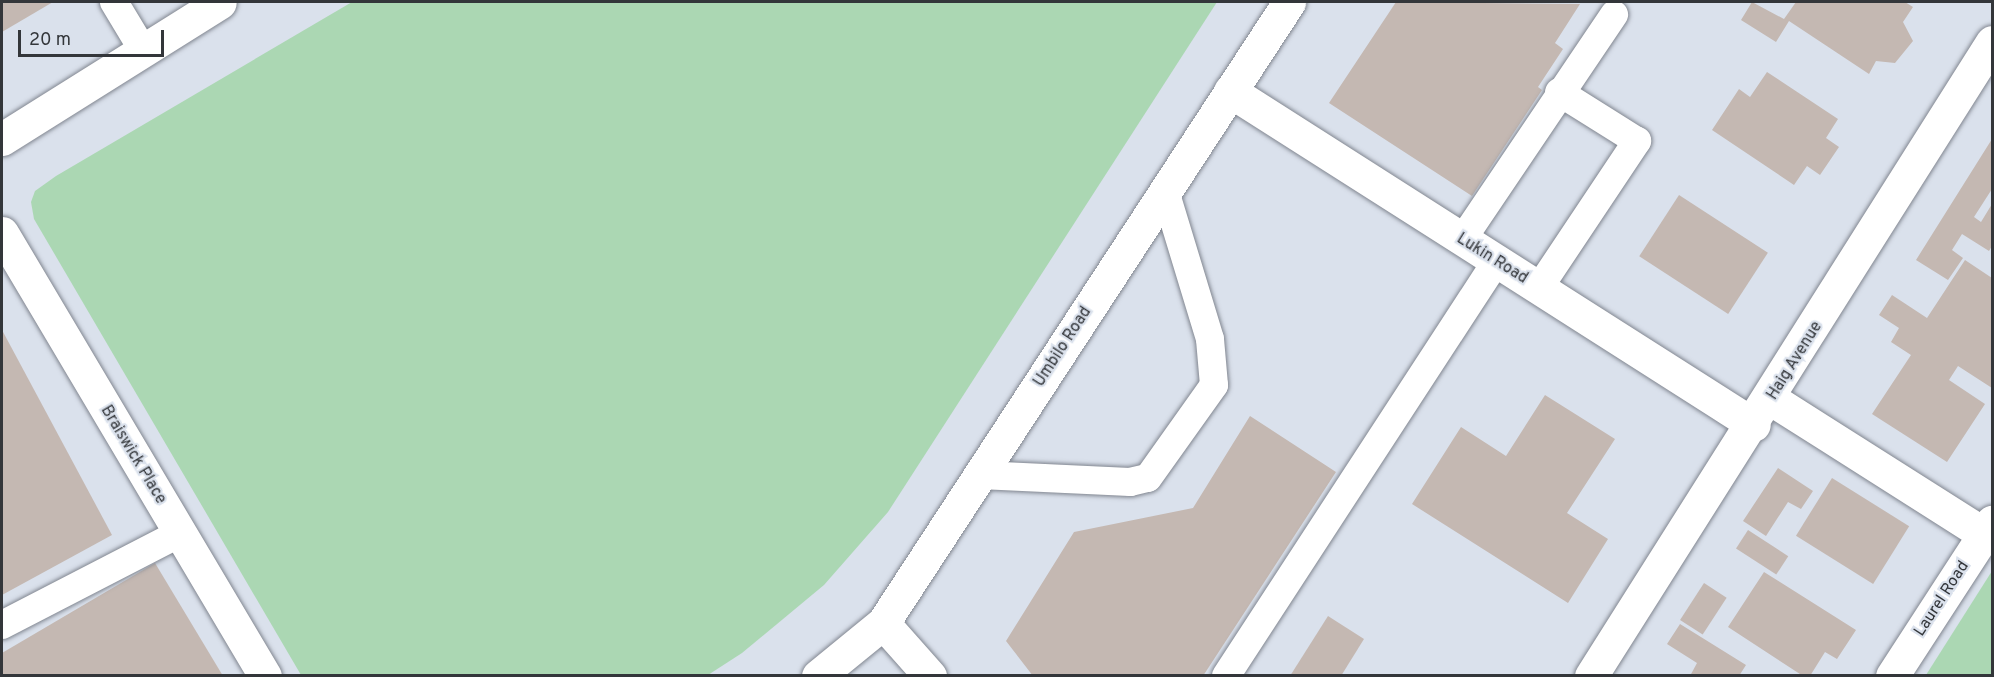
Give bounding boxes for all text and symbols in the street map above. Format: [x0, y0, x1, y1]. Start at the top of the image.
scale bar [21, 18, 166, 56]
text: 20 m [29, 29, 71, 52]
street label: Lukin Road [1453, 230, 1531, 288]
street label: Umbilo Road [1030, 303, 1096, 391]
street label: Haig Avenue [1763, 318, 1827, 404]
street label: Braiswick Place [96, 402, 170, 508]
street label: Laurel Road [1911, 558, 1973, 640]

